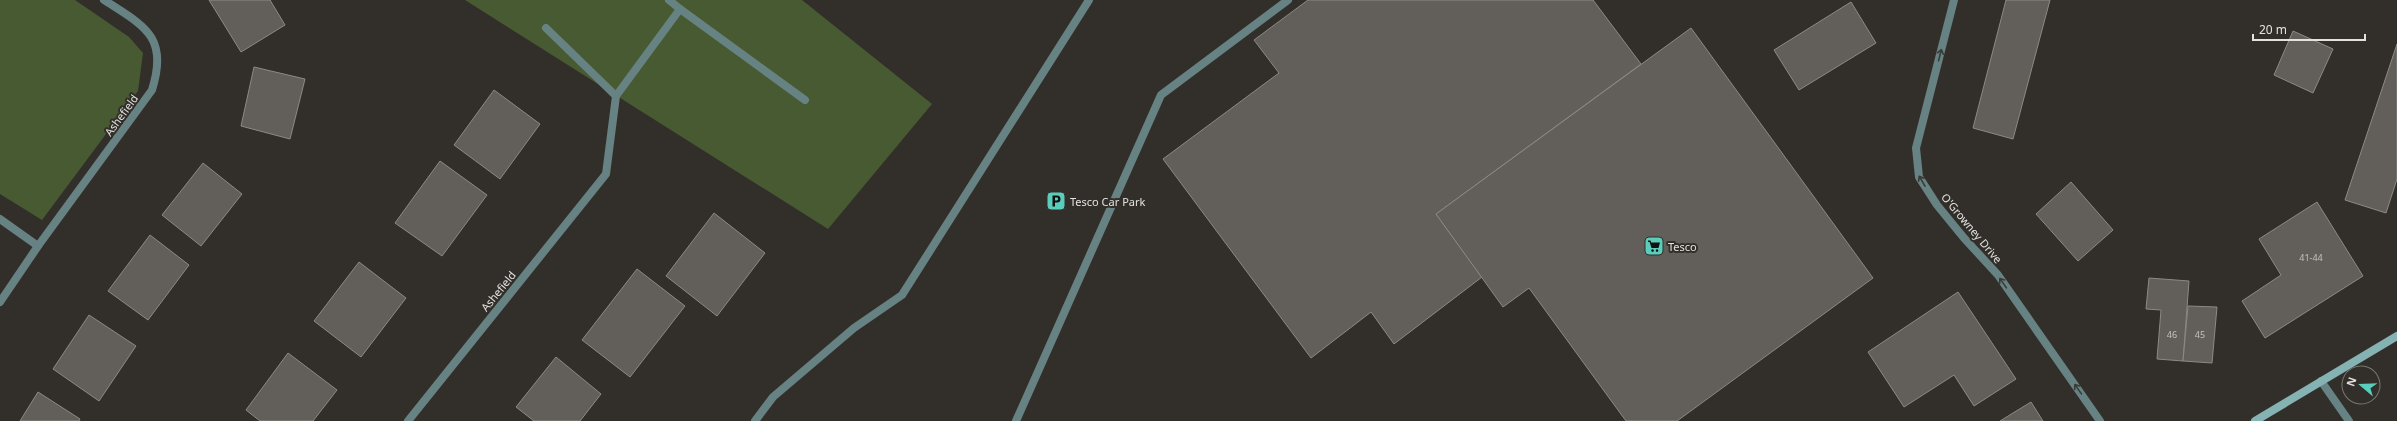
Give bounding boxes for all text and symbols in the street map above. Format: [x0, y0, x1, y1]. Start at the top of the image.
scale bar [2253, 16, 2365, 42]
text: 20 m [2259, 21, 2287, 38]
one-way arrow [1937, 49, 1944, 62]
street label: Ashefield [101, 91, 141, 139]
one-way arrow [1918, 175, 1926, 187]
parking icon: Tesco Car Park [1045, 190, 1067, 212]
street label: O'Growney Drive [1938, 190, 2006, 266]
place label: Tesco Car Park [1070, 194, 1146, 209]
supermarket icon: Tesco [1643, 235, 1665, 257]
place label: Tesco [1668, 239, 1697, 254]
house number: 41-44 [2299, 251, 2323, 264]
street label: Ashefield [477, 268, 519, 314]
one-way arrow [1999, 277, 2007, 288]
house number: 46 [2167, 328, 2177, 341]
house number: 45 [2195, 328, 2205, 341]
north arrow [2341, 365, 2381, 405]
text: N [2343, 375, 2360, 388]
one-way arrow [2074, 384, 2082, 395]

